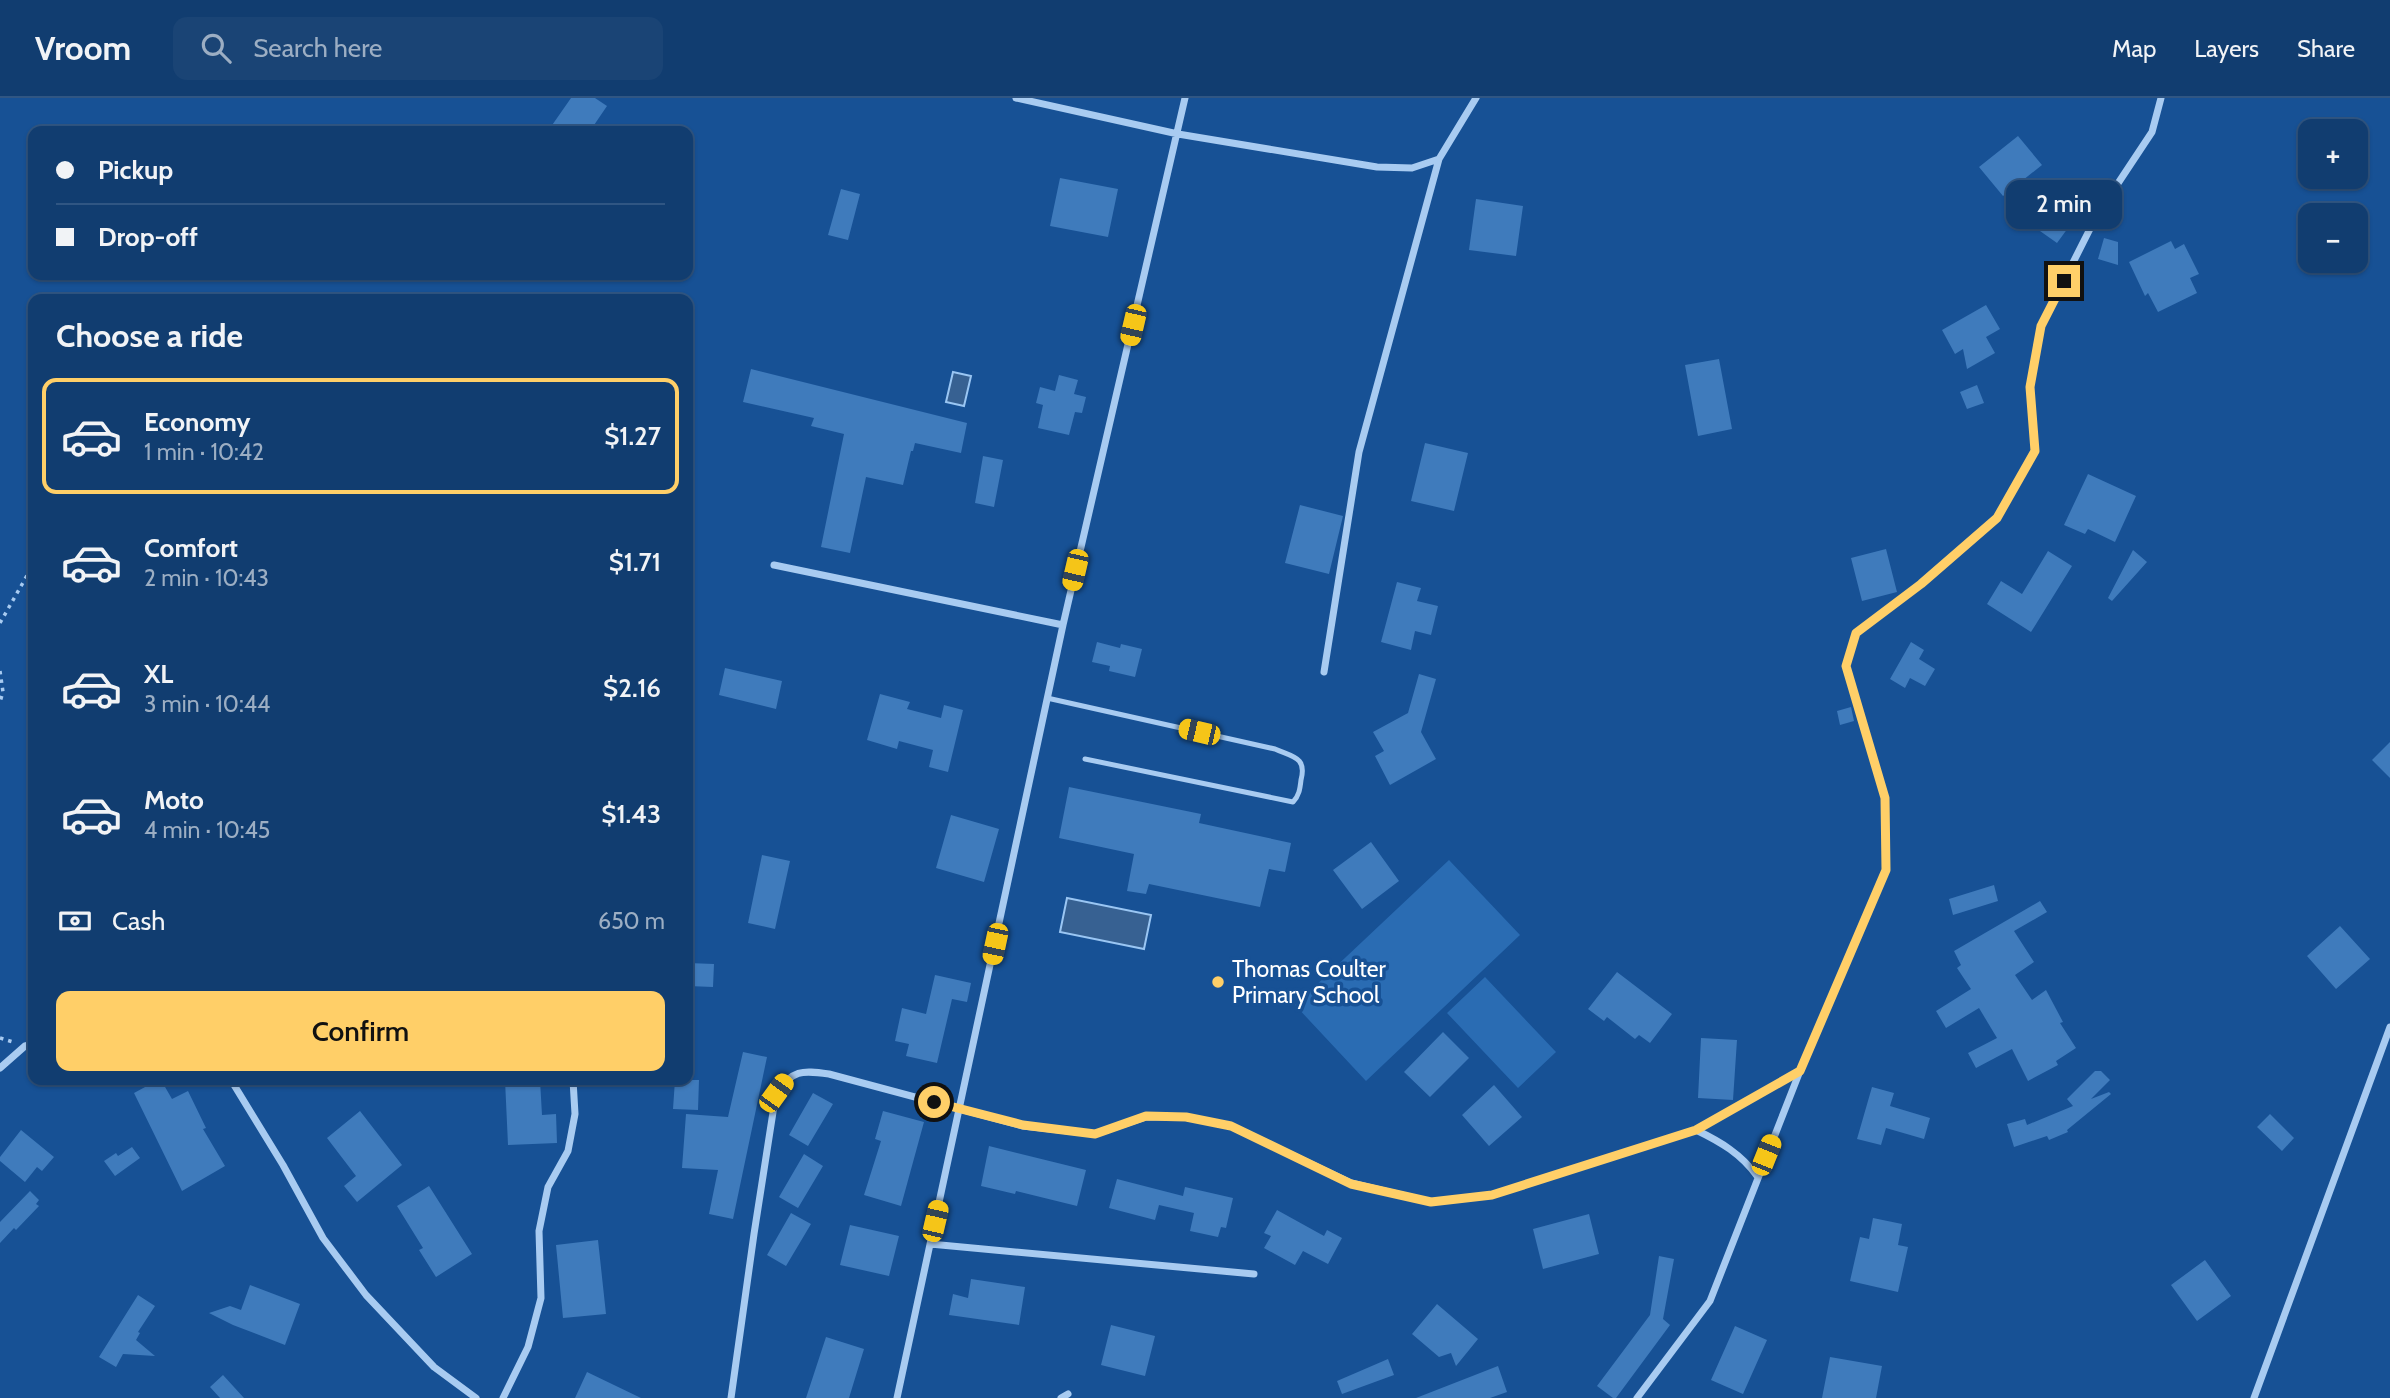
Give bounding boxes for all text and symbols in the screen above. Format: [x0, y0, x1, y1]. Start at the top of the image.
search box [173, 17, 663, 80]
text: Vroom [35, 28, 131, 68]
icon: search [197, 29, 235, 67]
text: Search here [253, 32, 382, 64]
text: Map [2112, 34, 2156, 63]
text: Layers [2194, 34, 2259, 63]
text: Share [2297, 34, 2355, 63]
map controls [2298, 119, 2368, 273]
button: + [2298, 119, 2368, 189]
text: Pickup [98, 154, 173, 186]
callout: 2 min [2006, 180, 2122, 228]
text: 2 min [2036, 190, 2092, 218]
button: − [2298, 203, 2368, 273]
text: Drop-off [98, 221, 198, 253]
route end [2048, 265, 2080, 297]
car [1119, 302, 1148, 348]
text: Choose a ride [56, 316, 243, 355]
icon: car [60, 405, 123, 468]
text: Economy [144, 406, 250, 438]
text: $1.27 [604, 420, 661, 452]
text: 1 min · 10:42 [144, 438, 264, 466]
icon: car [60, 531, 123, 594]
text: Comfort [144, 532, 238, 564]
text: $1.71 [609, 546, 661, 578]
car [1061, 547, 1090, 593]
text: 2 min · 10:43 [144, 564, 269, 592]
icon: car [60, 657, 123, 720]
text: XL [144, 658, 173, 690]
text: $2.16 [603, 672, 661, 704]
text: 3 min · 10:44 [144, 690, 270, 718]
car [1177, 717, 1222, 747]
icon: car [60, 783, 123, 846]
text: Moto [144, 784, 204, 816]
text: $1.43 [601, 798, 661, 830]
text: 4 min · 10:45 [144, 816, 270, 844]
icon: cash [56, 902, 94, 940]
text: Cash [112, 905, 165, 937]
text: 650 m [598, 907, 665, 935]
car [981, 921, 1010, 967]
place label: Thomas Coulter Primary School [1232, 955, 1386, 1009]
marker: Thomas Coulter Primary School [1210, 974, 1226, 990]
button: Confirm [56, 991, 665, 1071]
car [756, 1070, 797, 1116]
route start [918, 1086, 950, 1118]
car [1749, 1132, 1784, 1178]
car [921, 1198, 950, 1244]

